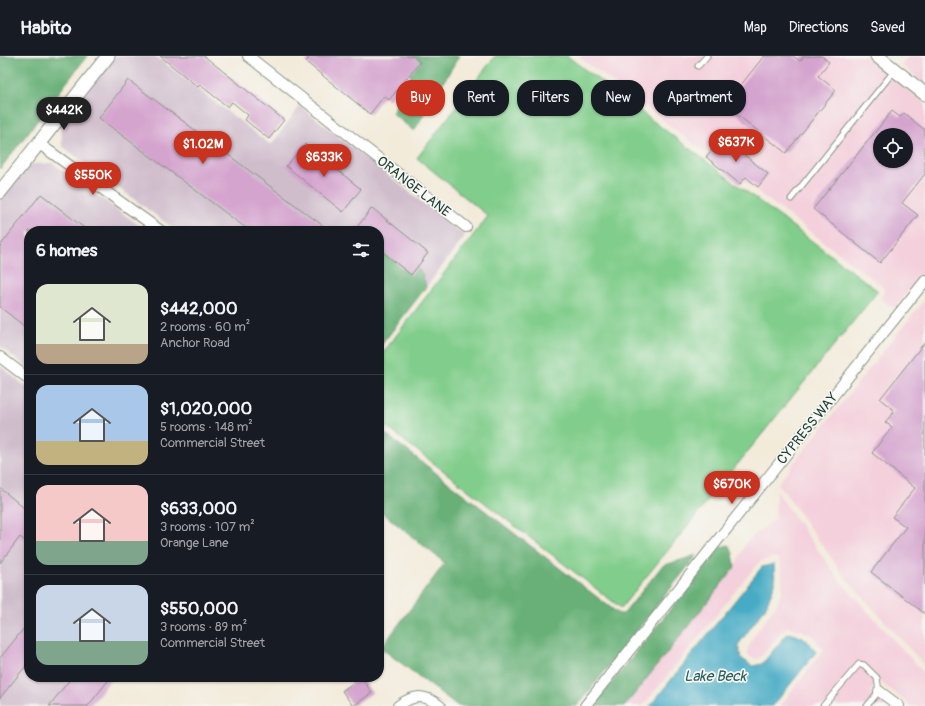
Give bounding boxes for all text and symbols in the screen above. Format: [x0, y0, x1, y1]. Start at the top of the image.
text: Habito [20, 16, 71, 40]
text: Map [744, 19, 767, 36]
text: Directions [789, 19, 848, 36]
text: Saved [870, 19, 905, 36]
chip: Buy [396, 80, 445, 116]
chip: Rent [453, 80, 509, 116]
chip: Filters [517, 80, 583, 116]
chip: New [591, 80, 645, 116]
chip: Apartment [653, 80, 746, 116]
pin: $442K [36, 97, 92, 131]
text: $442K [45, 102, 83, 118]
map controls [873, 128, 913, 168]
button: locate [873, 128, 913, 168]
pin: $637K [708, 129, 764, 163]
pin: $1.02M [170, 131, 236, 165]
text: $637K [718, 134, 754, 150]
text: $1.02M [183, 136, 223, 152]
pin: $633K [296, 144, 352, 178]
text: $633K [306, 149, 342, 165]
street label: ORANGE LANE [373, 152, 454, 220]
pin: $550K [65, 162, 121, 196]
text: $550K [74, 167, 112, 183]
icon: filters [350, 239, 372, 261]
text: 6 homes [36, 240, 97, 261]
text: $442,000 [160, 298, 238, 319]
icon: home [68, 300, 116, 348]
text: 2 rooms · 60 m² [160, 319, 250, 335]
text: Anchor Road [160, 335, 230, 351]
street label: CYPRESS WAY [773, 389, 842, 468]
text: $1,020,000 [160, 398, 252, 419]
icon: home [68, 401, 116, 449]
text: 5 rooms · 148 m² [160, 419, 253, 435]
text: Commercial Street [160, 435, 265, 451]
pin: $670K [704, 471, 760, 505]
text: $670K [713, 476, 751, 492]
text: $633,000 [160, 498, 237, 519]
icon: home [68, 501, 116, 549]
text: 3 rooms · 107 m² [160, 519, 255, 535]
text: Orange Lane [160, 535, 228, 551]
text: $550,000 [160, 598, 238, 619]
icon: home [68, 601, 116, 649]
text: 3 rooms · 89 m² [160, 619, 247, 635]
text: Commercial Street [160, 635, 265, 651]
water label: Lake Beck [684, 667, 748, 686]

